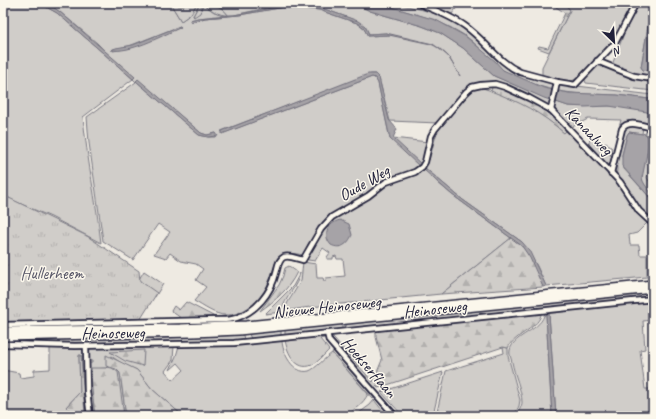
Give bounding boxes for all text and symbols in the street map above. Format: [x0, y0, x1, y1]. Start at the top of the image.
north arrow [594, 22, 634, 62]
text: N [610, 43, 624, 60]
street label: Kanaalweg [561, 102, 618, 161]
street label: Oude Weg [335, 159, 395, 206]
park label: Hullerheem [21, 263, 85, 284]
street label: Nieuwe Heinoseweg [272, 291, 384, 323]
street label: Heinoseweg [402, 295, 469, 323]
street label: Heinoseweg [81, 322, 146, 344]
street label: Hoekserflaan [337, 332, 402, 403]

